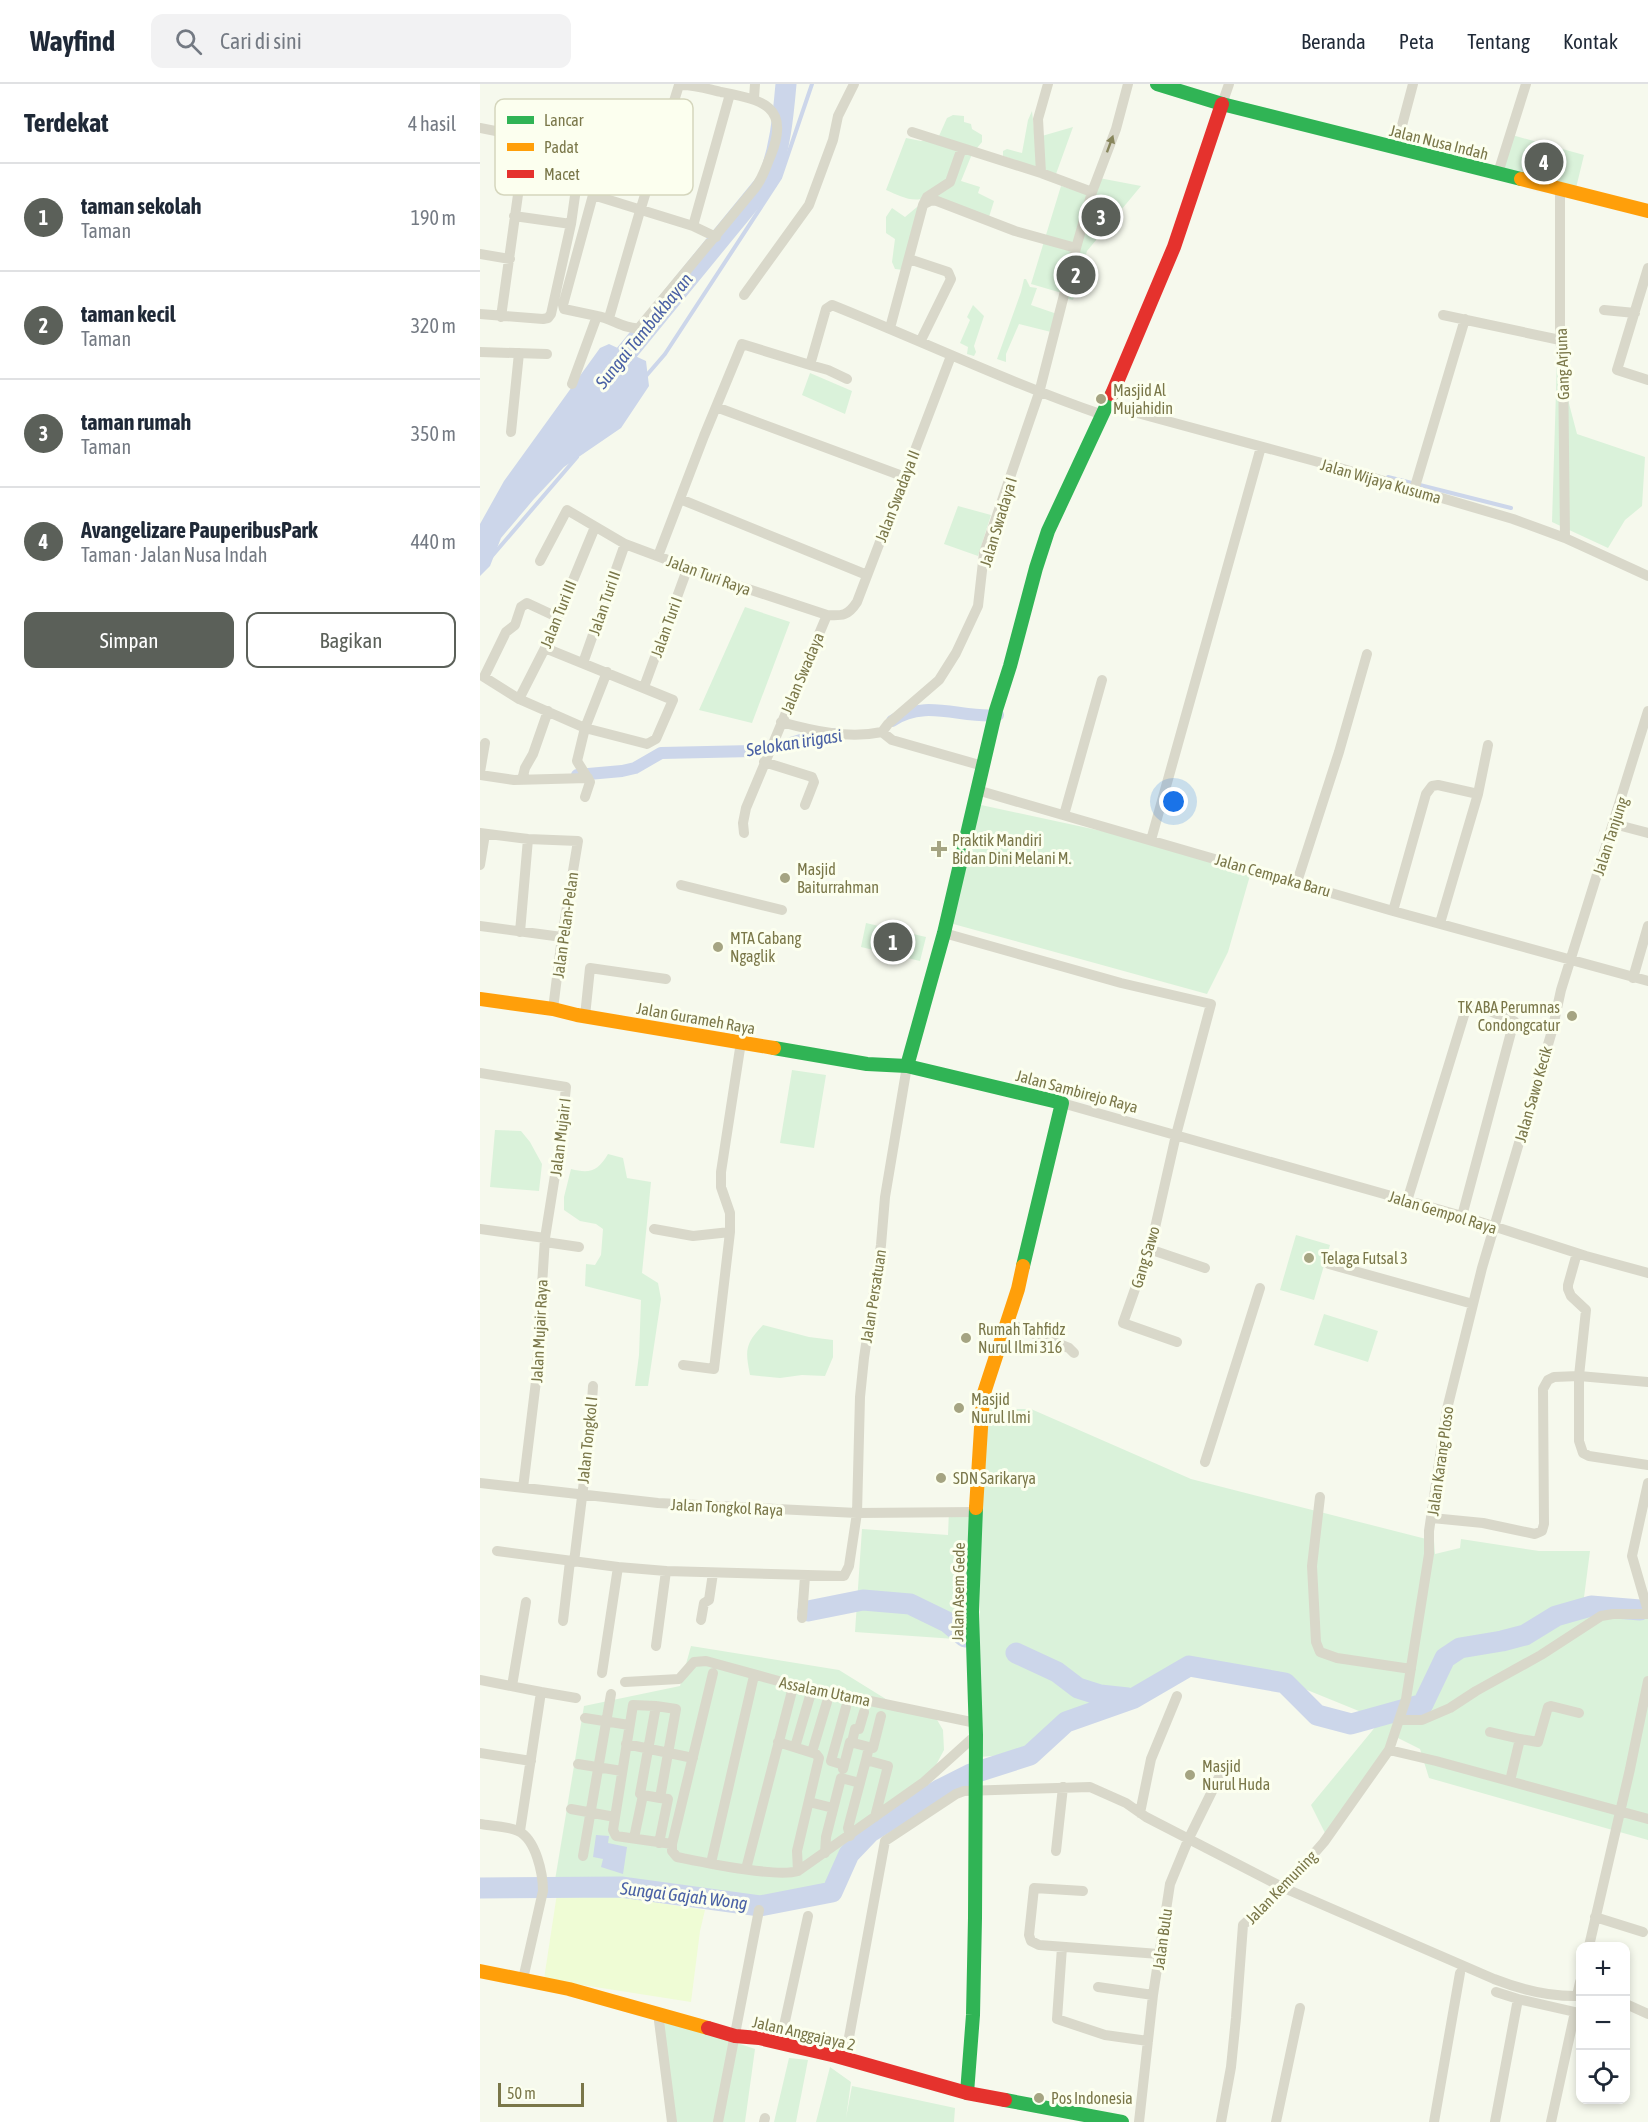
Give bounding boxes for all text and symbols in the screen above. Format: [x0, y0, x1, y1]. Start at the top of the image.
search box [151, 14, 571, 68]
text: Wayfind [30, 25, 115, 57]
icon: search [172, 25, 205, 58]
text: Cari di sini [220, 28, 302, 54]
text: Beranda [1301, 29, 1366, 53]
text: Peta [1399, 29, 1434, 53]
text: Tentang [1467, 29, 1530, 53]
text: Kontak [1563, 29, 1618, 53]
legend [495, 99, 693, 195]
text: Terdekat [24, 108, 108, 138]
text: Lancar [544, 111, 584, 129]
text: 4 hasil [408, 112, 456, 135]
street label: Jalan Nusa Indah [1388, 121, 1490, 163]
one-way arrow [1106, 135, 1115, 153]
text: Padat [544, 138, 579, 156]
pin: 4 [1524, 140, 1564, 184]
text: Macet [544, 165, 580, 183]
text: taman sekolah [81, 193, 201, 219]
pin: 3 [1082, 194, 1120, 240]
text: 1 [39, 206, 48, 229]
text: 190 m [411, 206, 456, 229]
text: Taman [81, 219, 131, 242]
pin: 2 [1056, 252, 1096, 297]
water label: Sungai Tambakbayan [590, 269, 697, 393]
text: taman kecil [81, 301, 175, 327]
text: 2 [39, 314, 48, 337]
text: 320 m [411, 314, 456, 337]
text: Taman [81, 327, 131, 350]
street label: Gang Arjuna [1552, 328, 1573, 400]
place label: Masjid Al Mujahidin [1113, 381, 1173, 418]
marker: Masjid Al Mujahidin [1094, 392, 1108, 406]
text: taman rumah [81, 409, 191, 435]
text: 3 [39, 422, 48, 445]
text: 350 m [411, 422, 456, 445]
text: Taman [81, 435, 131, 458]
street label: Jalan Swadaya II [871, 448, 924, 545]
street label: Jalan Wijaya Kusuma [1318, 455, 1443, 508]
street label: Jalan Swadaya I [976, 475, 1021, 569]
text: Avangelizare PauperibusPark [81, 517, 318, 543]
text: 4 [39, 530, 48, 553]
text: 440 m [411, 530, 456, 553]
text: Taman · Jalan Nusa Indah [81, 543, 267, 566]
street label: Jalan Turi Raya [664, 551, 753, 599]
street label: Jalan Turi II [585, 568, 623, 638]
street label: Jalan Turi III [536, 578, 580, 650]
street label: Jalan Turi I [647, 594, 685, 660]
button: Simpan [24, 612, 234, 668]
button: Bagikan [246, 612, 456, 668]
street label: Jalan Swadaya [777, 630, 828, 717]
water label: Selokan irigasi [744, 725, 843, 761]
your location [1159, 787, 1188, 816]
street label: Jalan Tanjung [1589, 794, 1632, 878]
place label: Praktik Mandiri Bidan Dini Melani M. [952, 831, 1072, 867]
marker: Praktik Mandiri Bidan Dini Melani M. [930, 840, 948, 858]
street label: Jalan Cempaka Baru [1213, 850, 1333, 901]
place label: Masjid Baiturrahman [797, 860, 879, 896]
street label: Jalan Pelan-Pelan [549, 871, 581, 979]
marker: Masjid Baiturrahman [778, 871, 792, 885]
pin: 1 [874, 920, 912, 964]
place label: MTA Cabang Ngaglik [730, 929, 802, 966]
marker: MTA Cabang Ngaglik [711, 940, 725, 954]
place label: TK ABA Perumnas Condongcatur [1458, 998, 1560, 1035]
street label: Jalan Gurameh Raya [635, 999, 757, 1038]
marker: TK ABA Perumnas Condongcatur [1565, 1009, 1579, 1023]
street label: Jalan Sawo Kecik [1511, 1044, 1555, 1144]
street label: Jalan Sambirejo Raya [1014, 1066, 1140, 1117]
street label: Jalan Mujair I [546, 1097, 575, 1177]
street label: Jalan Gempol Raya [1386, 1187, 1499, 1238]
street label: Gang Sawo [1127, 1224, 1164, 1290]
street label: Jalan Persatuan [857, 1248, 889, 1344]
place label: Telaga Futsal 3 [1321, 1249, 1408, 1268]
marker: Telaga Futsal 3 [1302, 1251, 1316, 1265]
street label: Jalan Mujair Raya [527, 1279, 552, 1383]
place label: Rumah Tahfidz Nurul Ilmi 316 [978, 1320, 1065, 1356]
marker: Rumah Tahfidz Nurul Ilmi 316 [959, 1331, 973, 1345]
place label: Masjid Nurul Ilmi [971, 1390, 1031, 1426]
street label: Jalan Tongkol I [573, 1396, 602, 1484]
marker: Masjid Nurul Ilmi [952, 1401, 966, 1415]
street label: Jalan Karang Ploso [1423, 1405, 1458, 1517]
place label: SDN Sarikarya [953, 1469, 1036, 1488]
marker: SDN Sarikarya [934, 1471, 948, 1485]
street label: Jalan Tongkol Raya [670, 1495, 784, 1520]
street label: Jalan Asem Gede [948, 1542, 968, 1642]
street label: Assalam Utama [778, 1673, 872, 1709]
place label: Masjid Nurul Huda [1202, 1757, 1270, 1793]
marker: Masjid Nurul Huda [1183, 1768, 1197, 1782]
street label: Jalan Kemuning [1242, 1847, 1321, 1928]
water label: Sungai Gajah Wong [618, 1877, 749, 1914]
street label: Jalan Bulu [1149, 1907, 1175, 1971]
map controls [1576, 1942, 1630, 2104]
button: + [1576, 1942, 1630, 1996]
button: − [1576, 1996, 1630, 2050]
street label: Jalan Anggajaya 2 [751, 2012, 857, 2055]
button: locate [1576, 2050, 1630, 2104]
scale bar [498, 2080, 584, 2108]
text: 50 m [507, 2084, 536, 2102]
place label: Pos Indonesia [1051, 2089, 1133, 2107]
marker: Pos Indonesia [1032, 2091, 1046, 2105]

